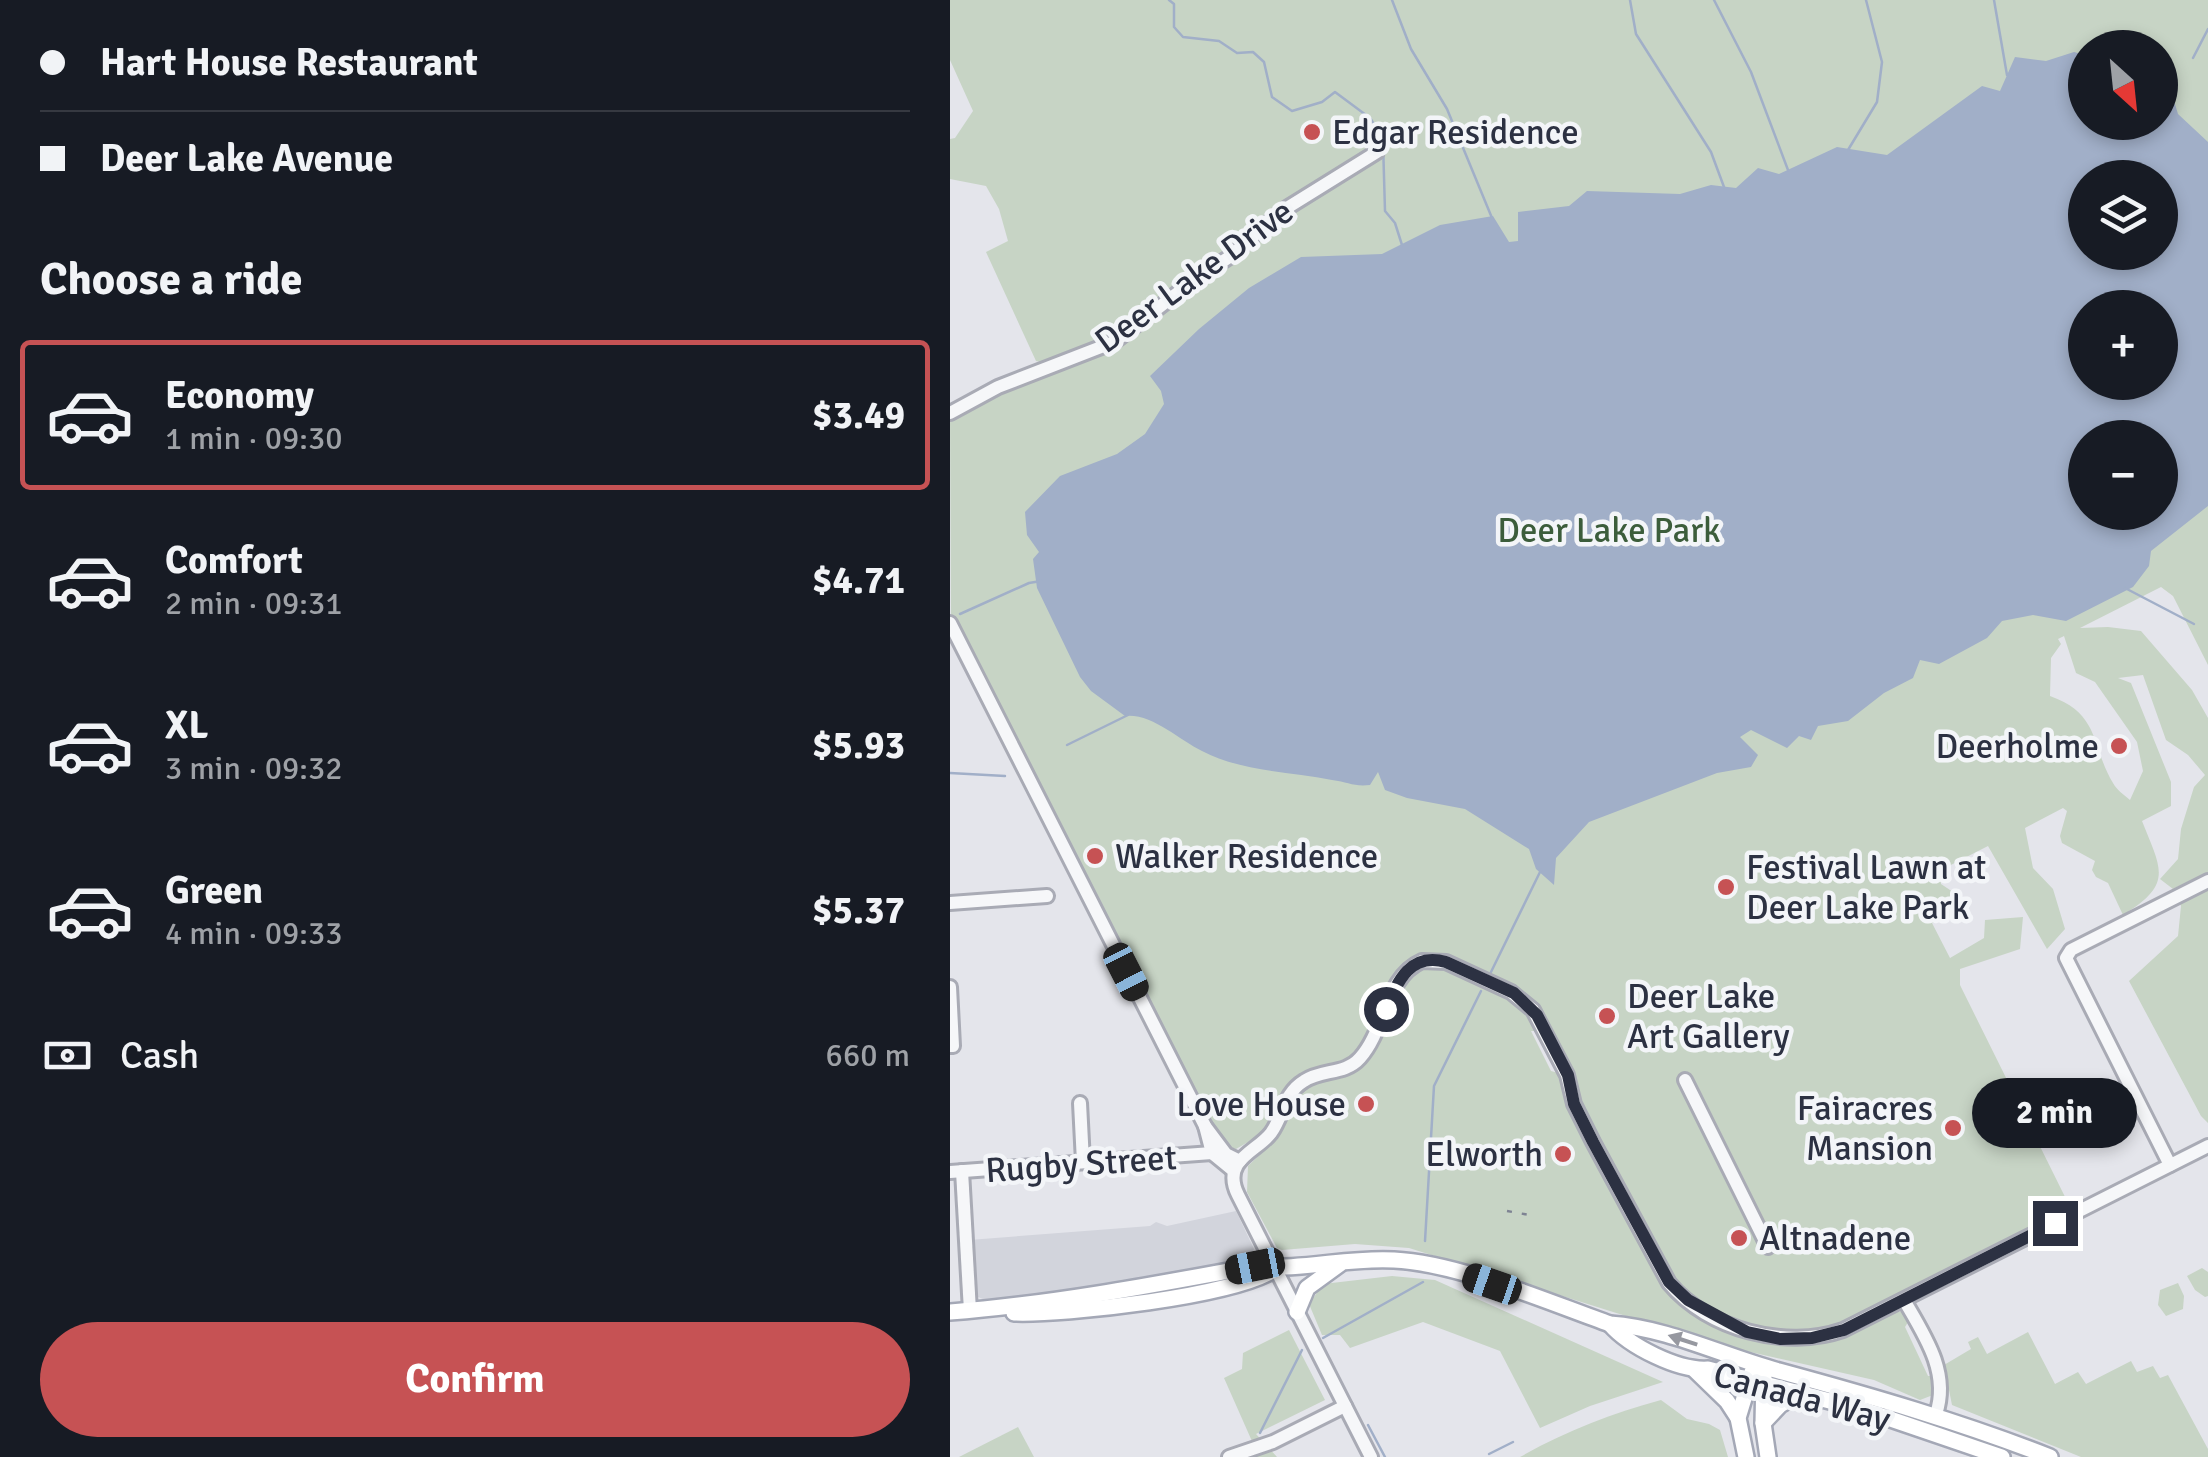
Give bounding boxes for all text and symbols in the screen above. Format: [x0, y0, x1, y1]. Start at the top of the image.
north arrow [2068, 30, 2178, 140]
map controls [2068, 30, 2178, 530]
text: Hart House Restaurant [100, 39, 478, 86]
place label: Edgar Residence [1332, 111, 1579, 154]
marker: Edgar Residence [1301, 121, 1323, 143]
text: Deer Lake Avenue [100, 135, 393, 182]
button: layers [2068, 160, 2178, 270]
street label: Deer Lake Drive [1087, 190, 1301, 362]
text: Choose a ride [40, 252, 303, 307]
button: + [2068, 290, 2178, 400]
icon: car [45, 370, 135, 460]
text: Economy [165, 372, 314, 419]
text: $3.49 [812, 392, 905, 439]
text: 1 min · 09:30 [165, 419, 343, 458]
button: − [2068, 420, 2178, 530]
park label: Deer Lake Park [1497, 509, 1721, 552]
icon: car [45, 535, 135, 625]
text: Comfort [165, 537, 303, 584]
text: $4.71 [812, 557, 905, 604]
text: 2 min · 09:31 [165, 584, 343, 623]
icon: car [45, 700, 135, 790]
text: XL [165, 702, 208, 749]
text: $5.93 [812, 722, 905, 769]
place label: Deerholme [1935, 725, 2099, 768]
marker: Deerholme [2108, 735, 2130, 757]
text: 3 min · 09:32 [165, 749, 343, 788]
place label: Walker Residence [1115, 835, 1378, 878]
marker: Walker Residence [1084, 845, 1106, 867]
place label: Festival Lawn at Deer Lake Park [1746, 846, 1986, 929]
icon: car [45, 865, 135, 955]
text: Green [165, 867, 263, 914]
marker: Festival Lawn at Deer Lake Park [1715, 876, 1737, 898]
text: $5.37 [812, 887, 905, 934]
text: 4 min · 09:33 [165, 914, 343, 953]
car [1099, 938, 1153, 1006]
place label: Deer Lake Art Gallery [1627, 975, 1790, 1058]
route start [1364, 987, 1409, 1032]
marker: Deer Lake Art Gallery [1596, 1005, 1618, 1027]
icon: cash [40, 1028, 95, 1083]
text: Cash [120, 1032, 199, 1079]
text: 660 m [826, 1036, 910, 1075]
callout: 2 min [1972, 1078, 2138, 1148]
place label: Love House [1176, 1083, 1346, 1126]
place label: Fairacres Mansion [1797, 1087, 1933, 1170]
marker: Love House [1355, 1093, 1377, 1115]
text: 2 min [2016, 1093, 2093, 1132]
marker: Fairacres Mansion [1942, 1117, 1964, 1139]
place label: Elworth [1425, 1133, 1543, 1176]
street label: Rugby Street [984, 1136, 1178, 1192]
marker: Elworth [1552, 1143, 1574, 1165]
route end [2033, 1201, 2078, 1246]
place label: Altnadene [1759, 1217, 1911, 1260]
marker: Altnadene [1728, 1227, 1750, 1249]
car [1223, 1246, 1287, 1286]
car [1459, 1260, 1525, 1308]
button: Confirm [40, 1322, 910, 1437]
one-way arrow [1667, 1332, 1697, 1347]
street label: Canada Way [1709, 1353, 1895, 1441]

